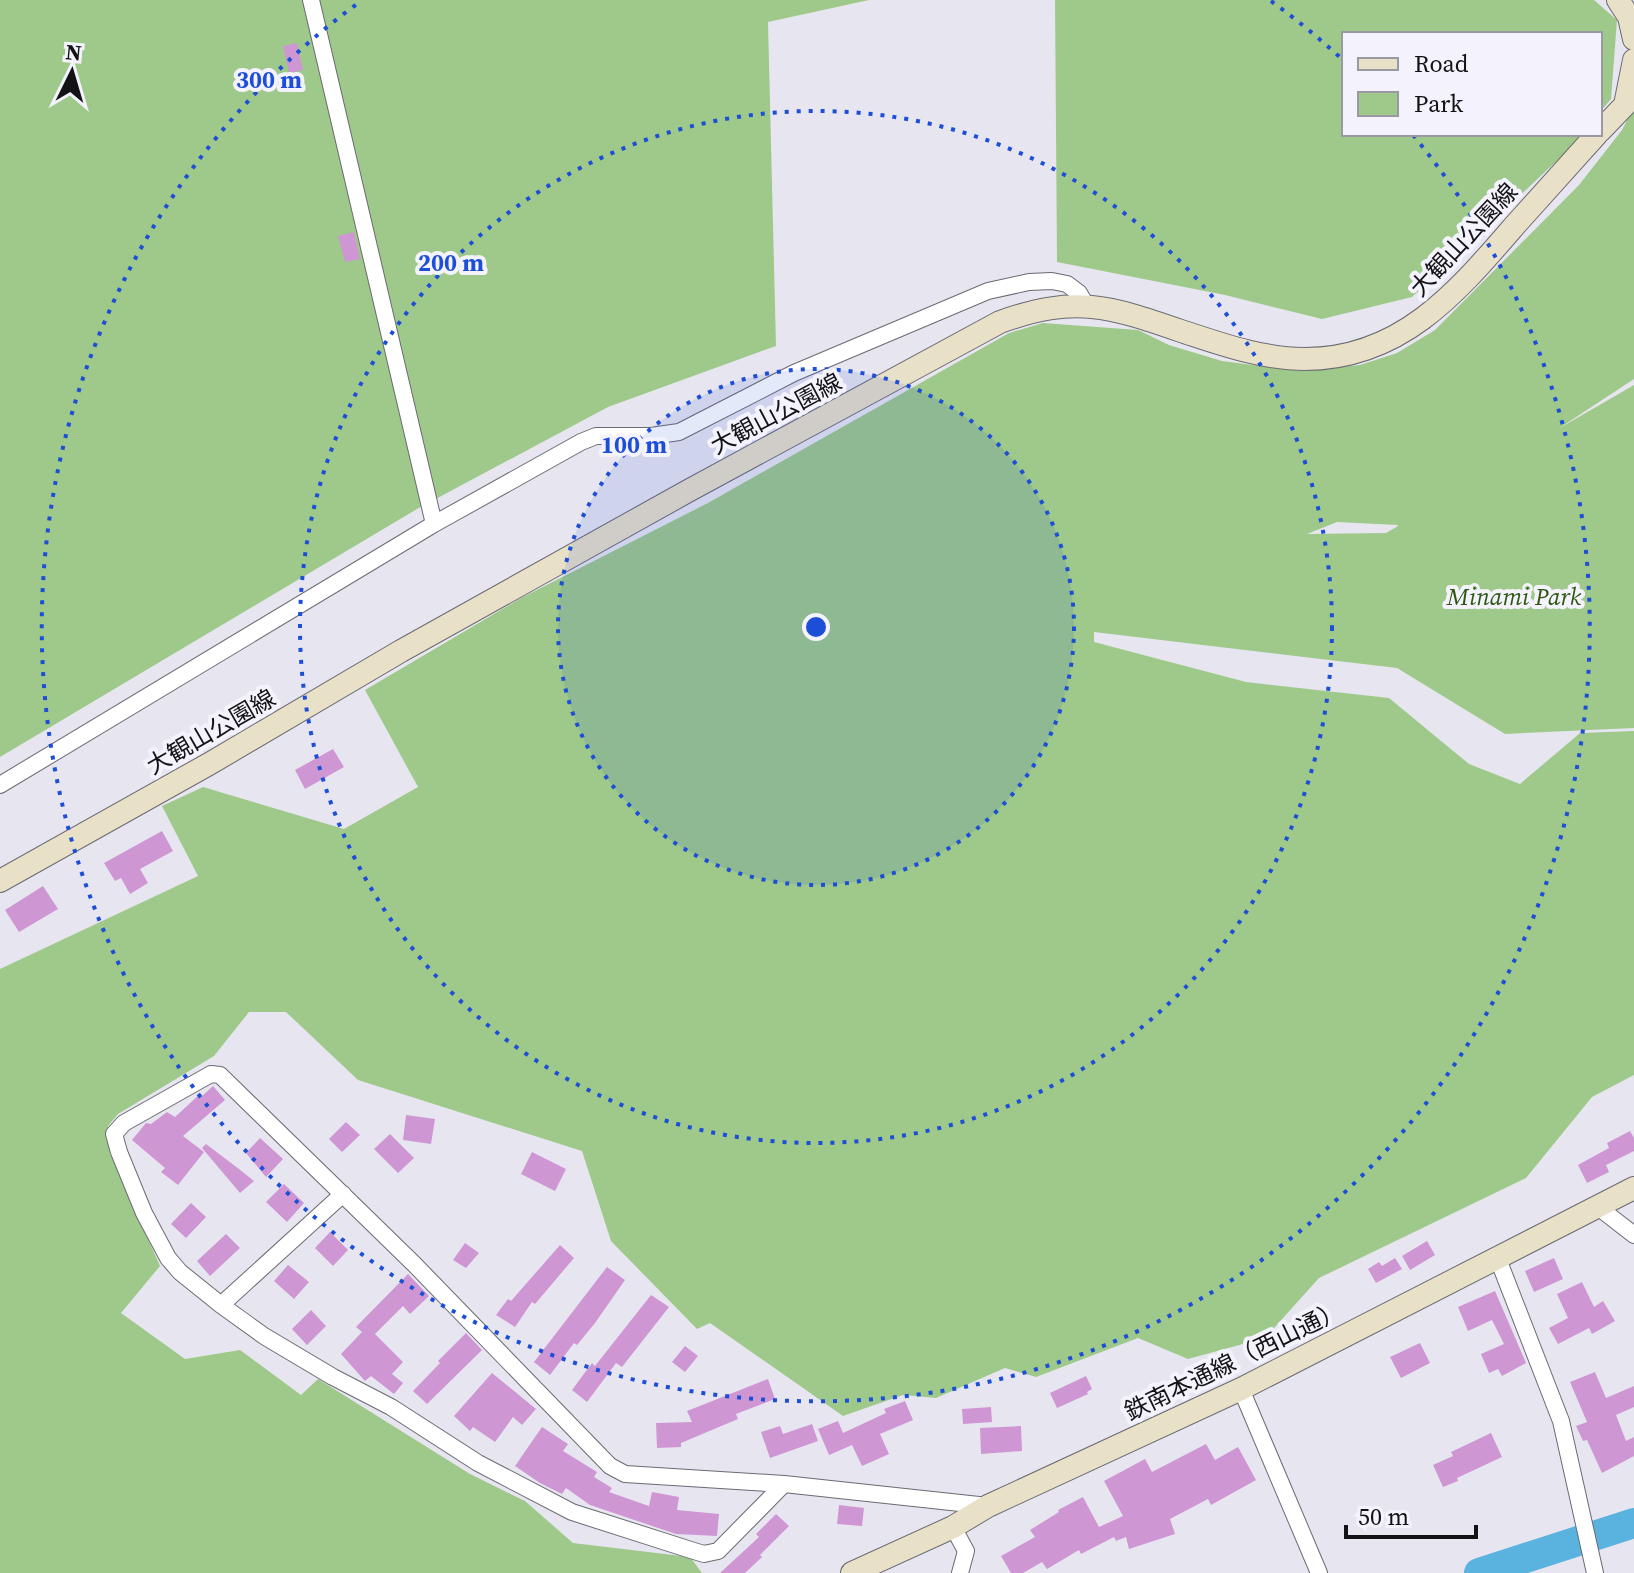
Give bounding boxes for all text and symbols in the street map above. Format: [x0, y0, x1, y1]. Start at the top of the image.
north arrow [32, 32, 112, 112]
legend [1342, 32, 1602, 136]
text: N [64, 36, 83, 68]
text: Road [1414, 47, 1469, 80]
text: 300 m [236, 63, 302, 96]
text: Park [1414, 87, 1464, 120]
street label: 大観山公園線 [1402, 176, 1525, 304]
text: 200 m [418, 246, 484, 279]
street label: 大観山公園線 [704, 365, 847, 462]
text: 100 m [601, 428, 667, 461]
park label: Minami Park [1446, 580, 1582, 613]
centre of rings [802, 613, 830, 641]
street label: 大観山公園線 [140, 681, 281, 782]
street label: 鉄南本通線（西山通） [1119, 1293, 1349, 1428]
scale bar [1346, 1489, 1476, 1539]
text: 50 m [1358, 1500, 1409, 1533]

